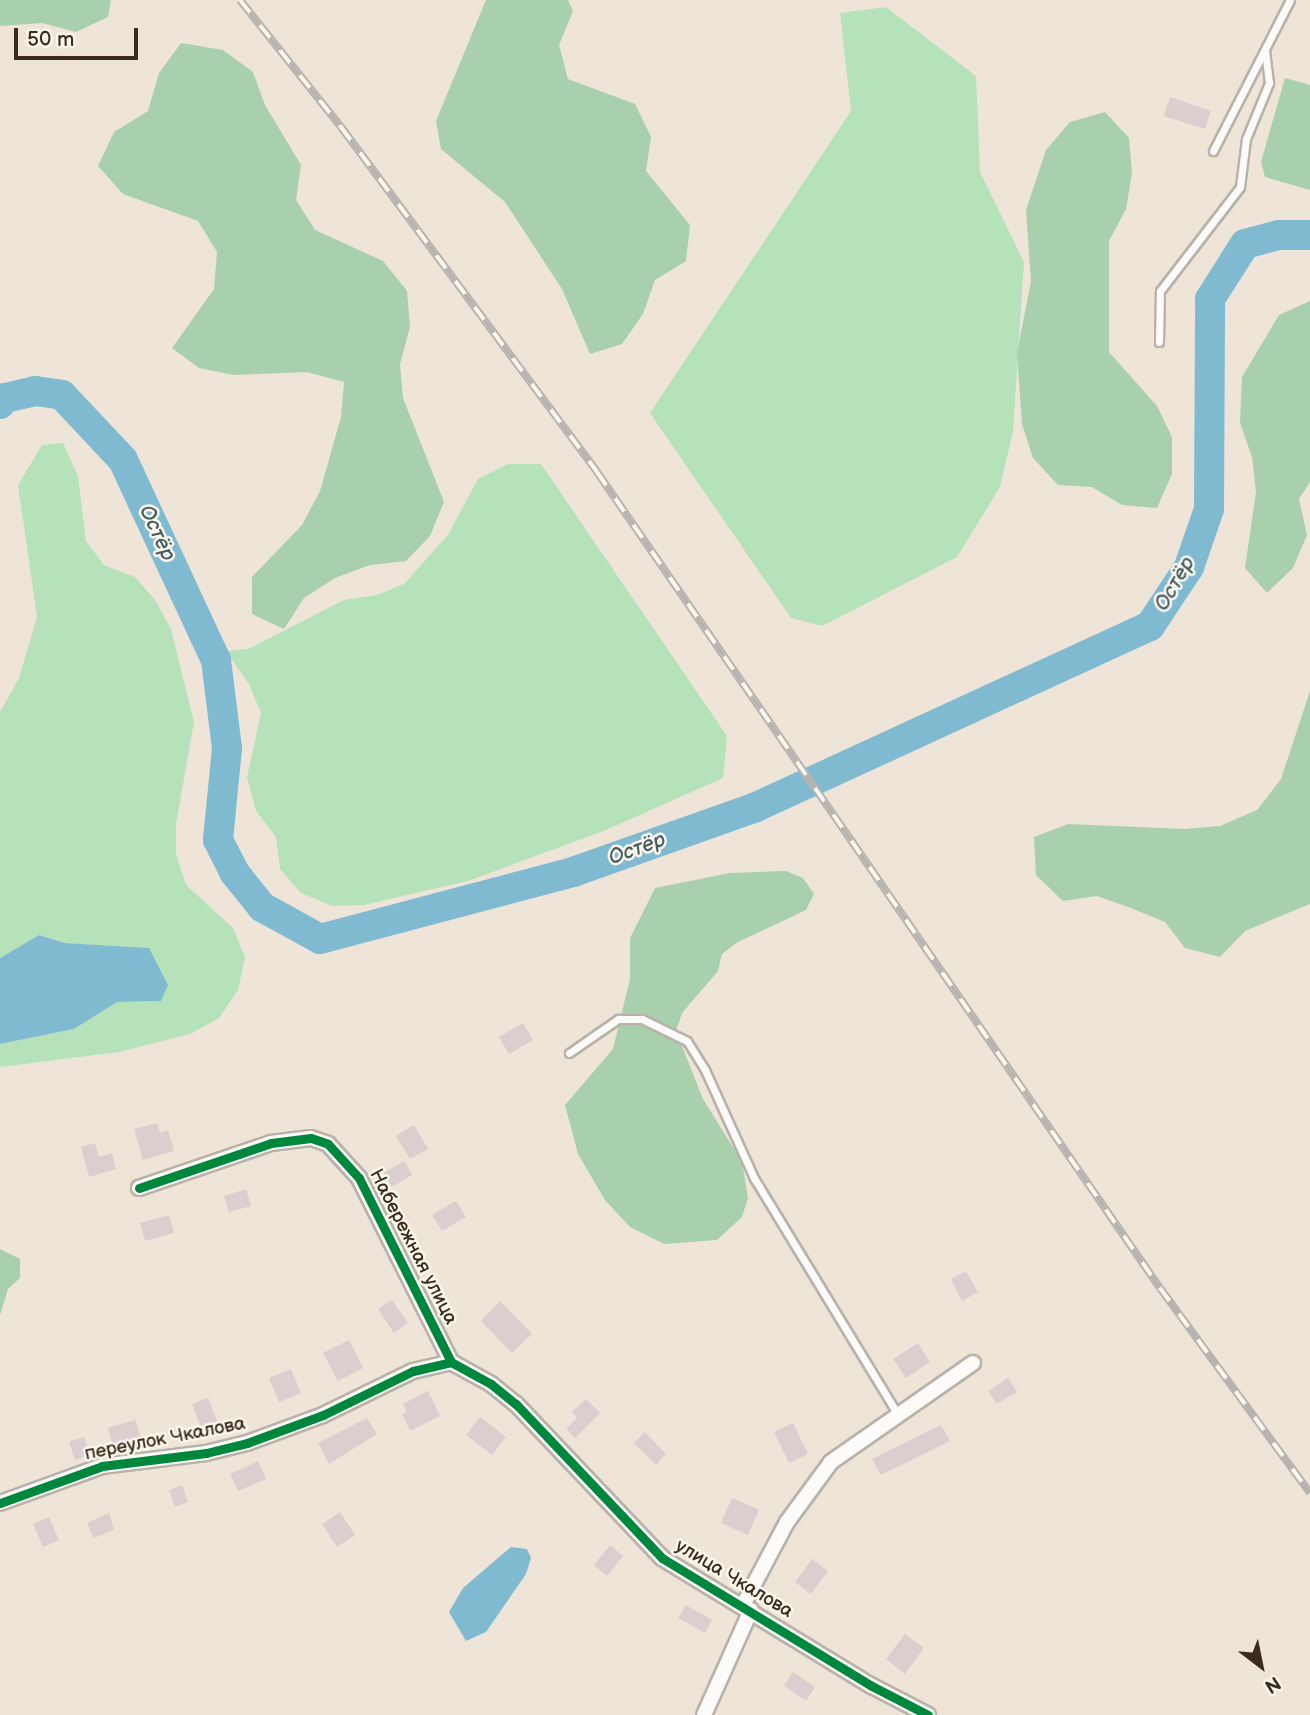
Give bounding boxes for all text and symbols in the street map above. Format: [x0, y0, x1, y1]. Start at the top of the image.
scale bar [18, 14, 142, 58]
text: 50 m [27, 27, 74, 52]
water label: Остёр [133, 501, 181, 565]
water label: Остёр [1149, 552, 1201, 616]
water label: Остёр [605, 827, 669, 871]
street label: Набережная улица [364, 1166, 462, 1328]
street label: переулок Чкалова [83, 1412, 247, 1466]
street label: улица Чкалова [671, 1535, 797, 1623]
north arrow [1226, 1631, 1296, 1701]
text: N [1260, 1671, 1285, 1698]

